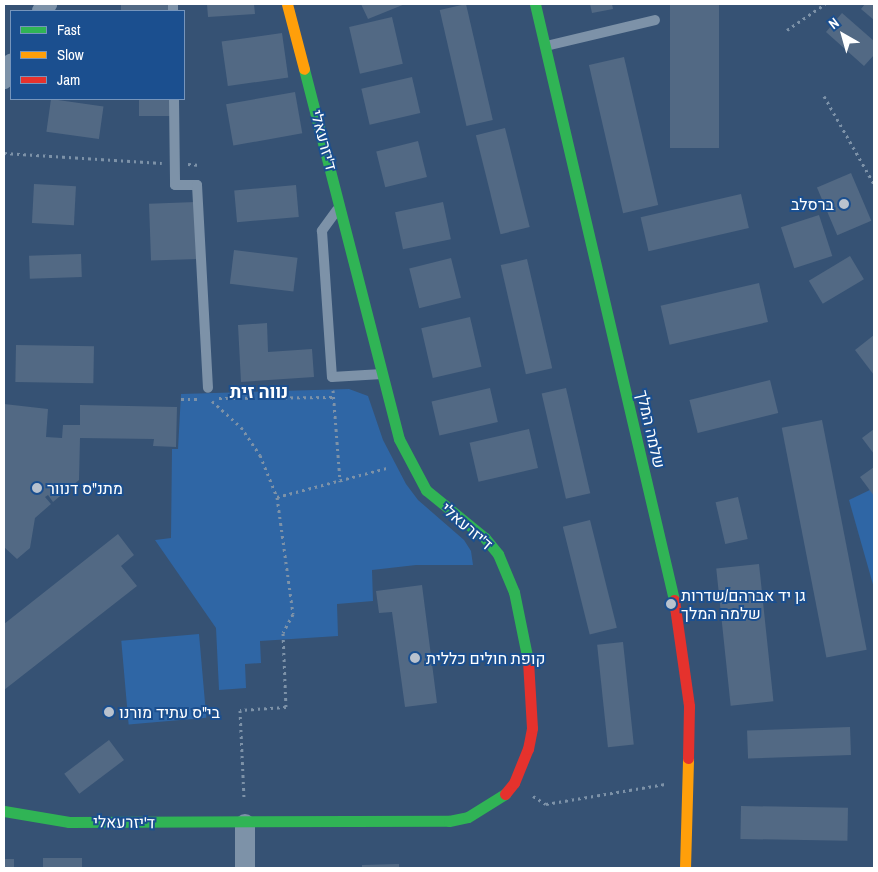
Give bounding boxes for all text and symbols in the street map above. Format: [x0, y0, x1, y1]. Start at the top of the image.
legend [10, 10, 185, 100]
north arrow [818, 10, 868, 60]
text: N [825, 14, 843, 33]
text: Fast [57, 19, 80, 40]
text: Slow [57, 44, 84, 65]
text: Jam [57, 69, 80, 90]
street label: ד'יזרעאלי [307, 108, 341, 172]
place label: ברסלב [791, 194, 834, 214]
marker: ברסלב [838, 198, 850, 210]
district label: נווה זית [230, 381, 288, 403]
street label: שלמה המלך [633, 388, 669, 470]
place label: מתנ"ס דנוור [47, 478, 123, 498]
marker: מתנ"ס דנוור [31, 482, 43, 494]
street label: ד'יזרעאלי [437, 498, 497, 554]
place label: גן יד אברהם/שדרות שלמה המלך [681, 585, 806, 623]
marker: גן יד אברהם/שדרות שלמה המלך [665, 598, 677, 610]
place label: קופת חולים כללית [426, 648, 545, 668]
marker: קופת חולים כללית [408, 651, 422, 665]
place label: בי"ס עתיד מורנו [119, 702, 220, 722]
marker: בי"ס עתיד מורנו [103, 706, 115, 718]
street label: ד'יזרעאלי [93, 812, 155, 832]

